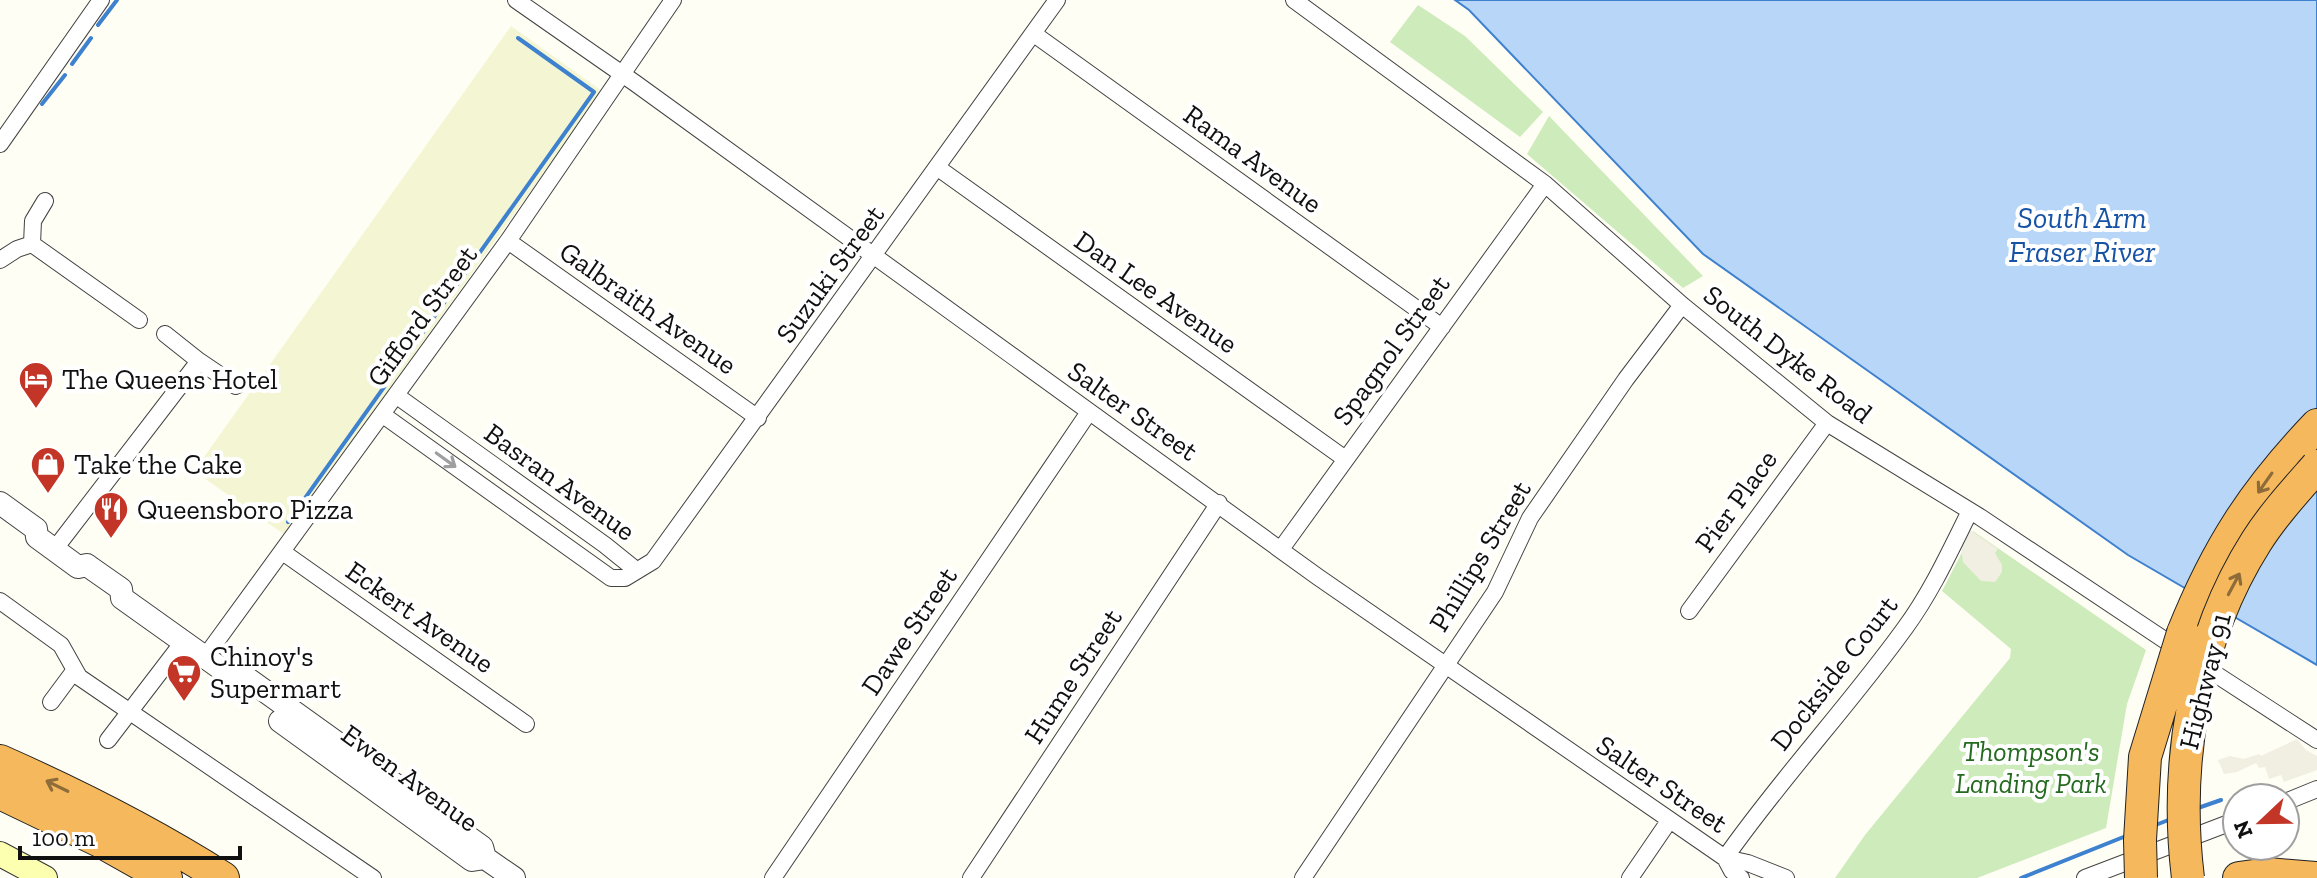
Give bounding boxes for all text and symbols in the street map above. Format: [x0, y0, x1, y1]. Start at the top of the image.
street label: Rama Avenue [1177, 98, 1329, 220]
street label: Suzuki Street [769, 198, 891, 349]
water label: South Arm Fraser River [2009, 200, 2156, 270]
street label: Dan Lee Avenue [1068, 224, 1244, 360]
street label: Galbraith Avenue [553, 235, 743, 381]
street label: Gifford Street [360, 239, 484, 393]
street label: Spagnol Street [1326, 268, 1457, 431]
street label: South Dyke Road [1697, 278, 1879, 430]
street label: Salter Street [1062, 354, 1205, 468]
hotel icon: The Queens Hotel [17, 360, 55, 410]
place label: The Queens Hotel [62, 363, 278, 396]
street label: Basran Avenue [478, 416, 642, 548]
street label: Pier Place [1688, 444, 1784, 558]
shop icon: Take the Cake [29, 445, 67, 495]
place label: Take the Cake [74, 448, 242, 481]
one-way arrow [435, 452, 457, 468]
one-way arrow [2257, 472, 2274, 493]
street label: Phillips Street [1422, 474, 1538, 637]
restaurant icon: Queensboro Pizza [92, 490, 130, 540]
place label: Queensboro Pizza [137, 493, 354, 526]
street label: Eckert Avenue [340, 554, 500, 680]
street label: Dawe Street [854, 560, 964, 701]
one-way arrow [2226, 573, 2242, 596]
street label: Dockside Court [1763, 589, 1905, 757]
street label: Hume Street [1017, 602, 1129, 749]
street label: Highway 91 [2172, 609, 2238, 753]
place label: Chinoy's Supermart [210, 640, 341, 705]
supermarket icon: Chinoy's Supermart [165, 653, 203, 703]
street label: Ewen Avenue [335, 717, 485, 839]
street label: Salter Street [1590, 728, 1734, 840]
park label: Thompson's Landing Park [1955, 735, 2107, 800]
one-way arrow [45, 778, 69, 794]
north arrow [2221, 782, 2301, 862]
scale bar [20, 810, 240, 860]
text: N [2227, 816, 2259, 842]
text: 100 m [32, 823, 95, 852]

